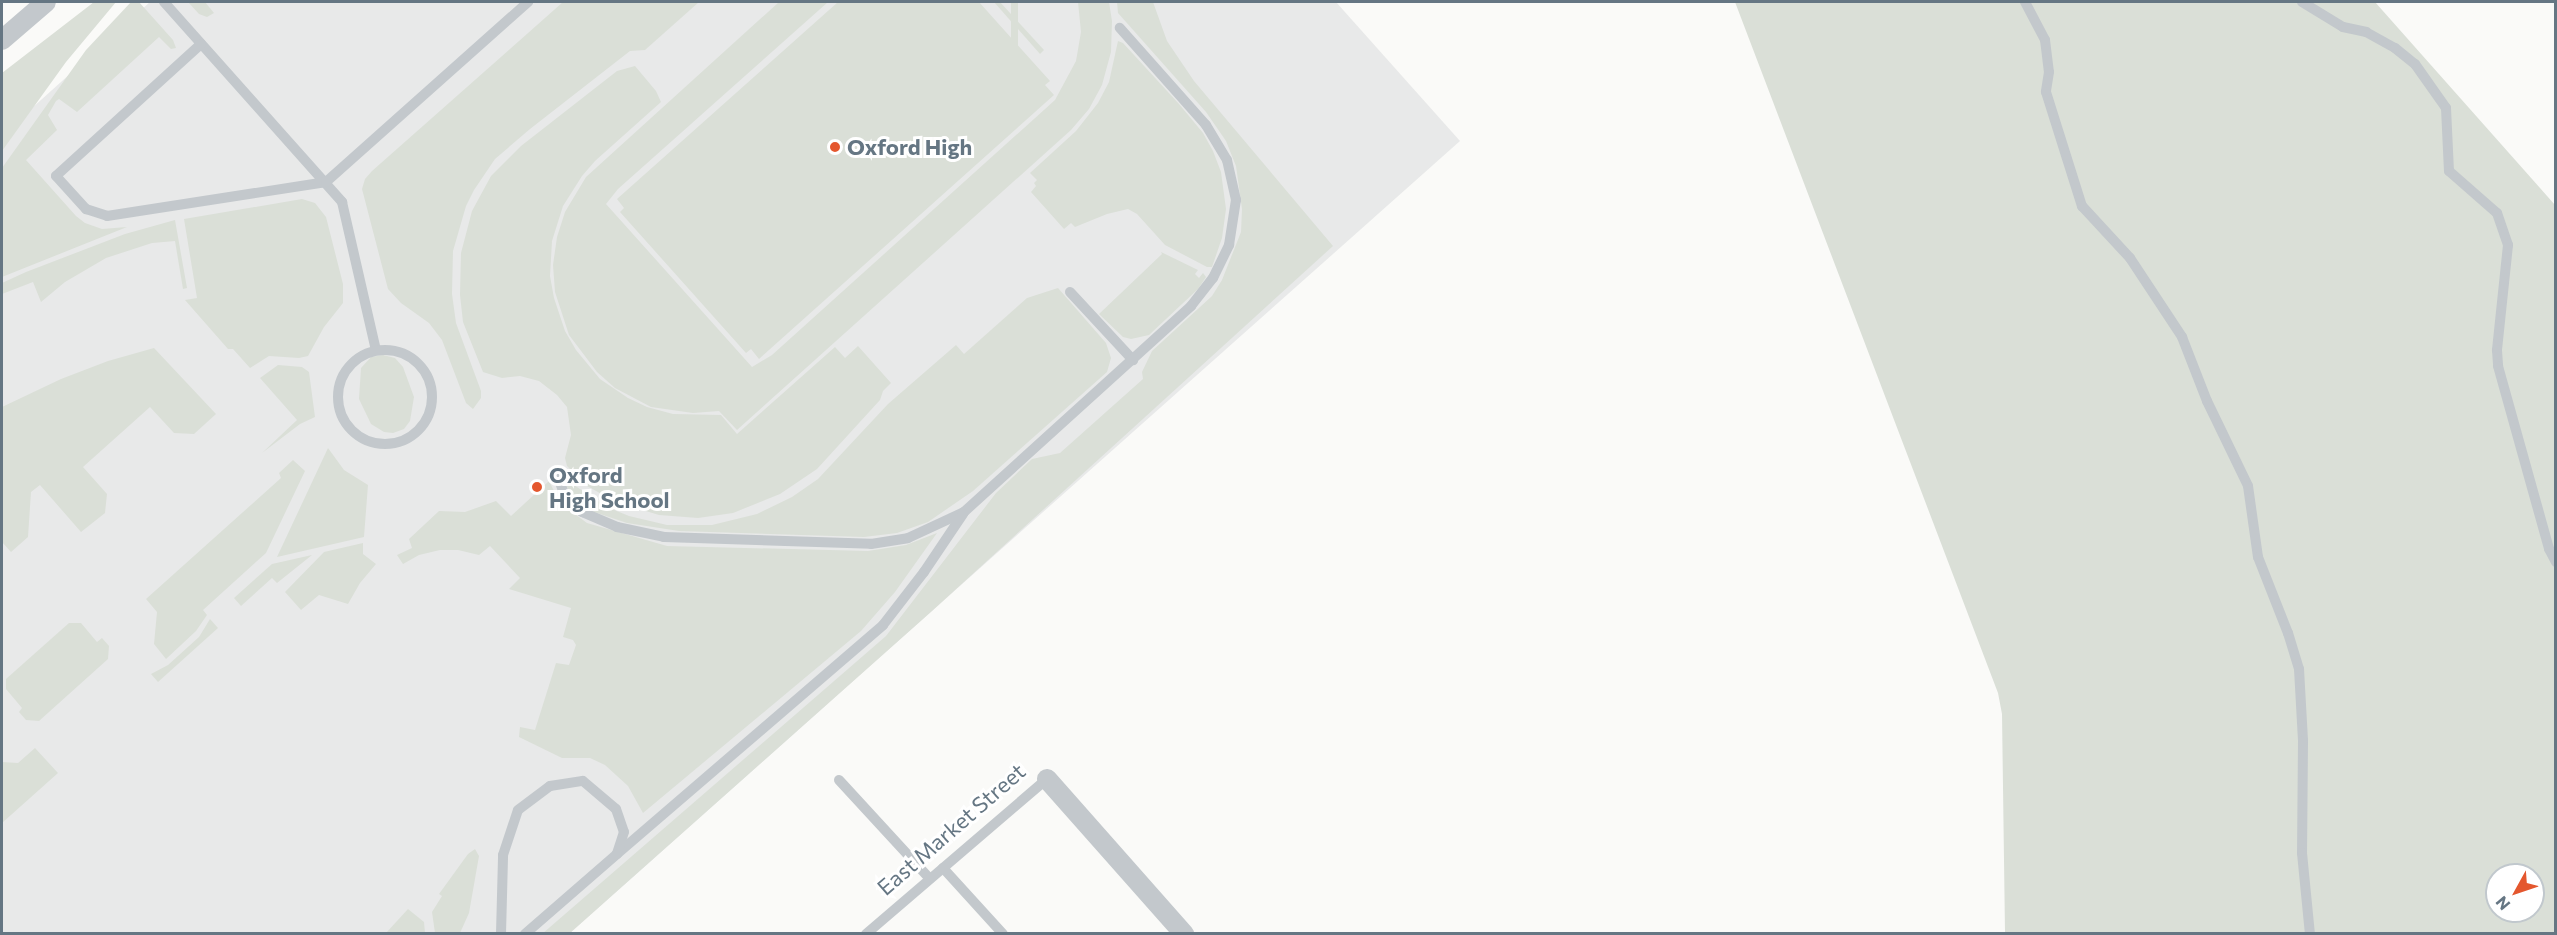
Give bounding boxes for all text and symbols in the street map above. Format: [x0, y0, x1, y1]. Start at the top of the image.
place label: Oxford High [847, 134, 972, 160]
marker: Oxford High [828, 140, 842, 154]
place label: Oxford High School [549, 461, 670, 512]
marker: Oxford High School [530, 480, 544, 494]
street label: East Market Street [872, 758, 1030, 900]
north arrow [2485, 863, 2545, 923]
text: N [2491, 893, 2513, 914]

